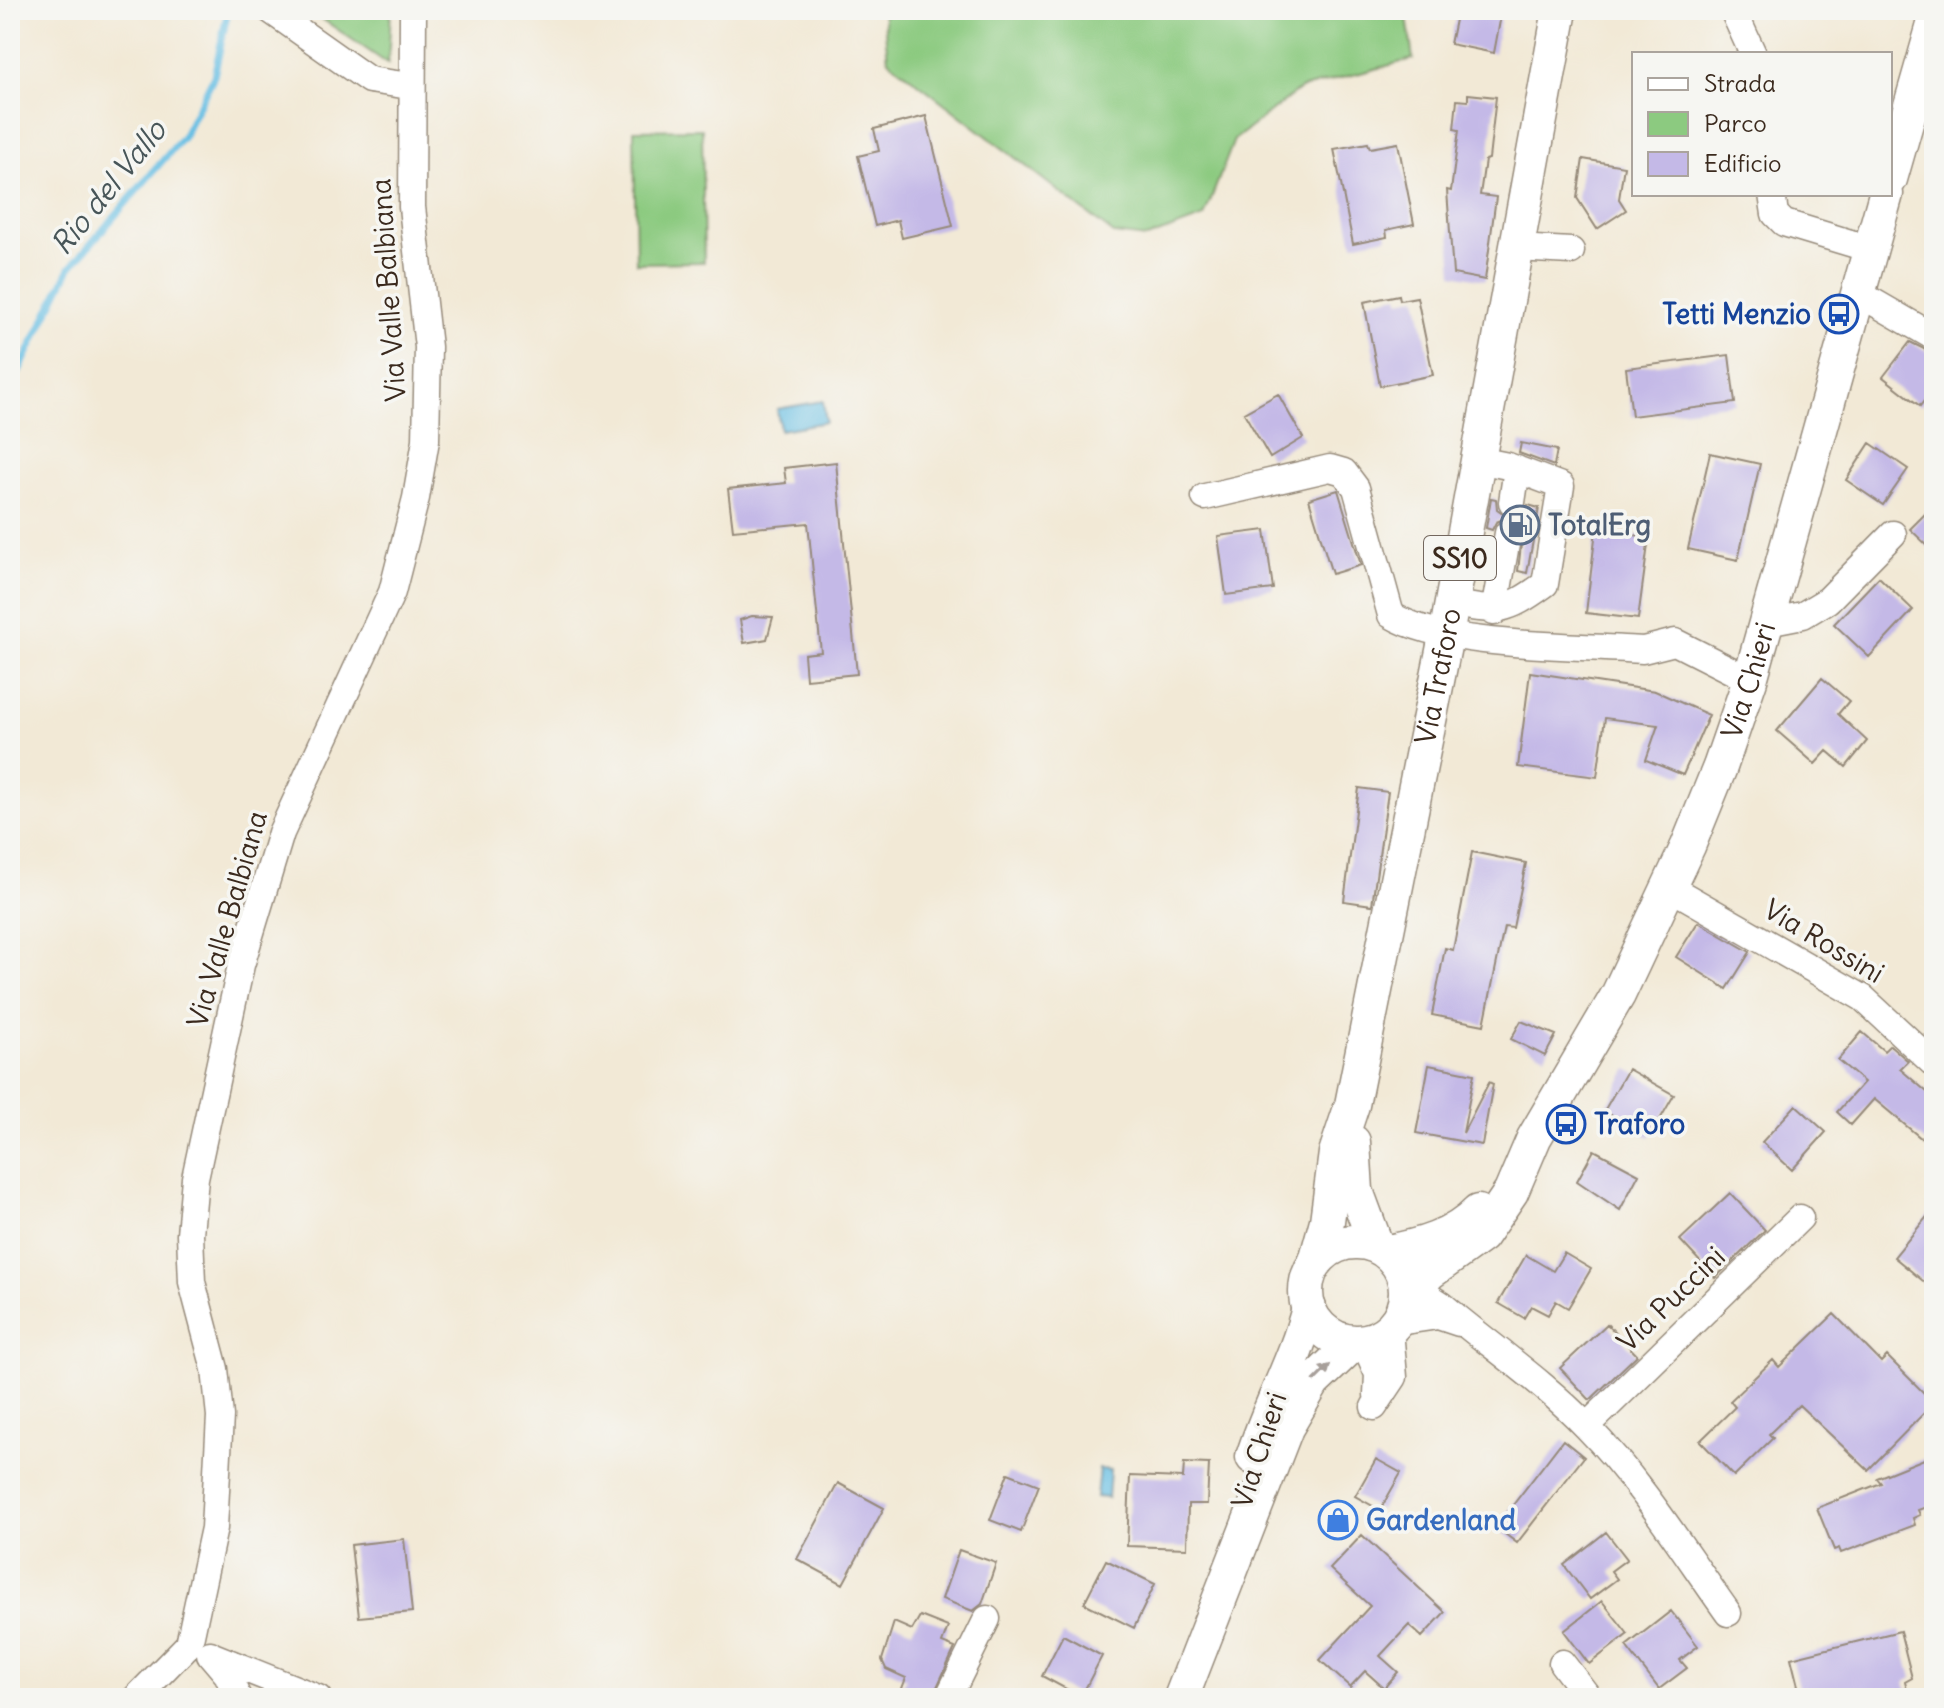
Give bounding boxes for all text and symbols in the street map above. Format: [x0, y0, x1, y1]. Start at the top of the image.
legend [1632, 52, 1892, 196]
text: Strada [1704, 68, 1776, 98]
text: Parco [1704, 108, 1767, 138]
water label: Rio del Vallo [42, 110, 175, 262]
text: Edificio [1704, 148, 1782, 178]
street label: Via Valle Balbiana [362, 177, 414, 403]
bus stop icon: Tetti Menzio [1818, 293, 1860, 335]
place label: Tetti Menzio [1662, 296, 1811, 332]
fuel station icon: TotalErg [1499, 504, 1541, 546]
place label: TotalErg [1548, 507, 1651, 543]
road number: SS10 [1424, 536, 1496, 580]
street label: Via Traforo [1407, 605, 1469, 747]
street label: Via Chieri [1713, 618, 1783, 743]
street label: Via Valle Balbiana [179, 807, 275, 1031]
street label: Via Rossini [1757, 891, 1891, 991]
bus stop icon: Traforo [1545, 1103, 1587, 1145]
place label: Traforo [1594, 1106, 1685, 1142]
street label: Via Puccini [1609, 1239, 1733, 1359]
one-way arrow [1312, 1364, 1331, 1383]
street label: Via Chieri [1223, 1387, 1295, 1513]
shop icon: Gardenland [1317, 1499, 1359, 1541]
place label: Gardenland [1366, 1502, 1516, 1538]

